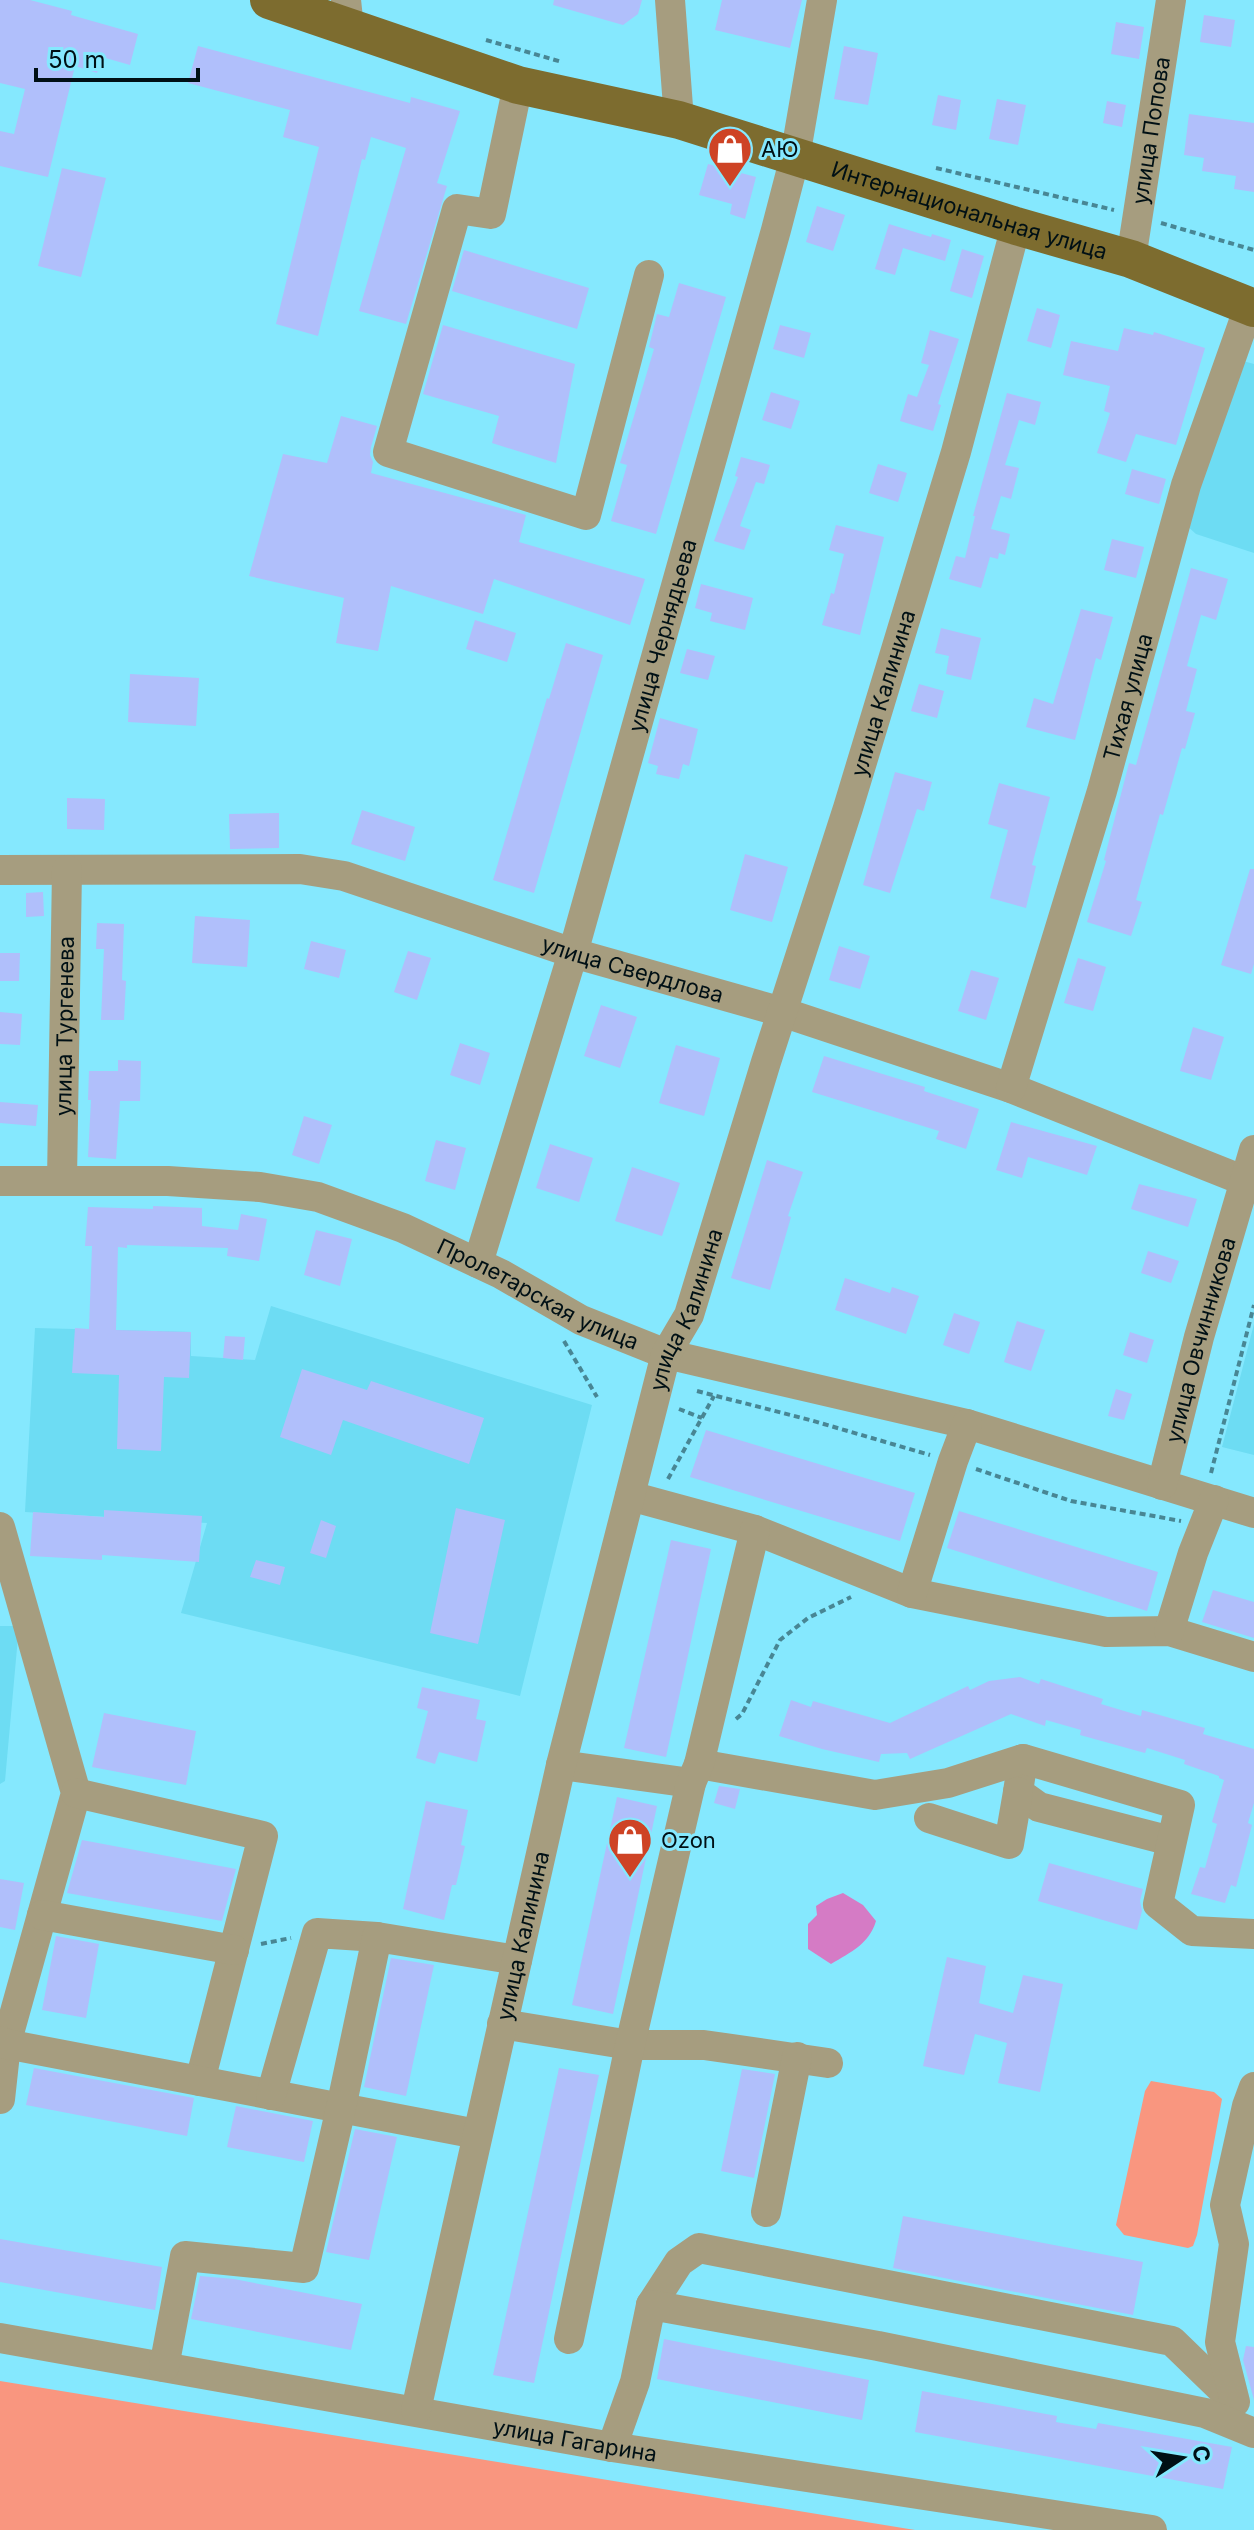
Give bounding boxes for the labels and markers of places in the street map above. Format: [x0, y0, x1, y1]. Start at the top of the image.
shop icon: АЮ [706, 125, 754, 188]
place label: АЮ [761, 136, 799, 162]
shop icon: Ozon [606, 1816, 654, 1879]
place label: Ozon [661, 1827, 716, 1853]

